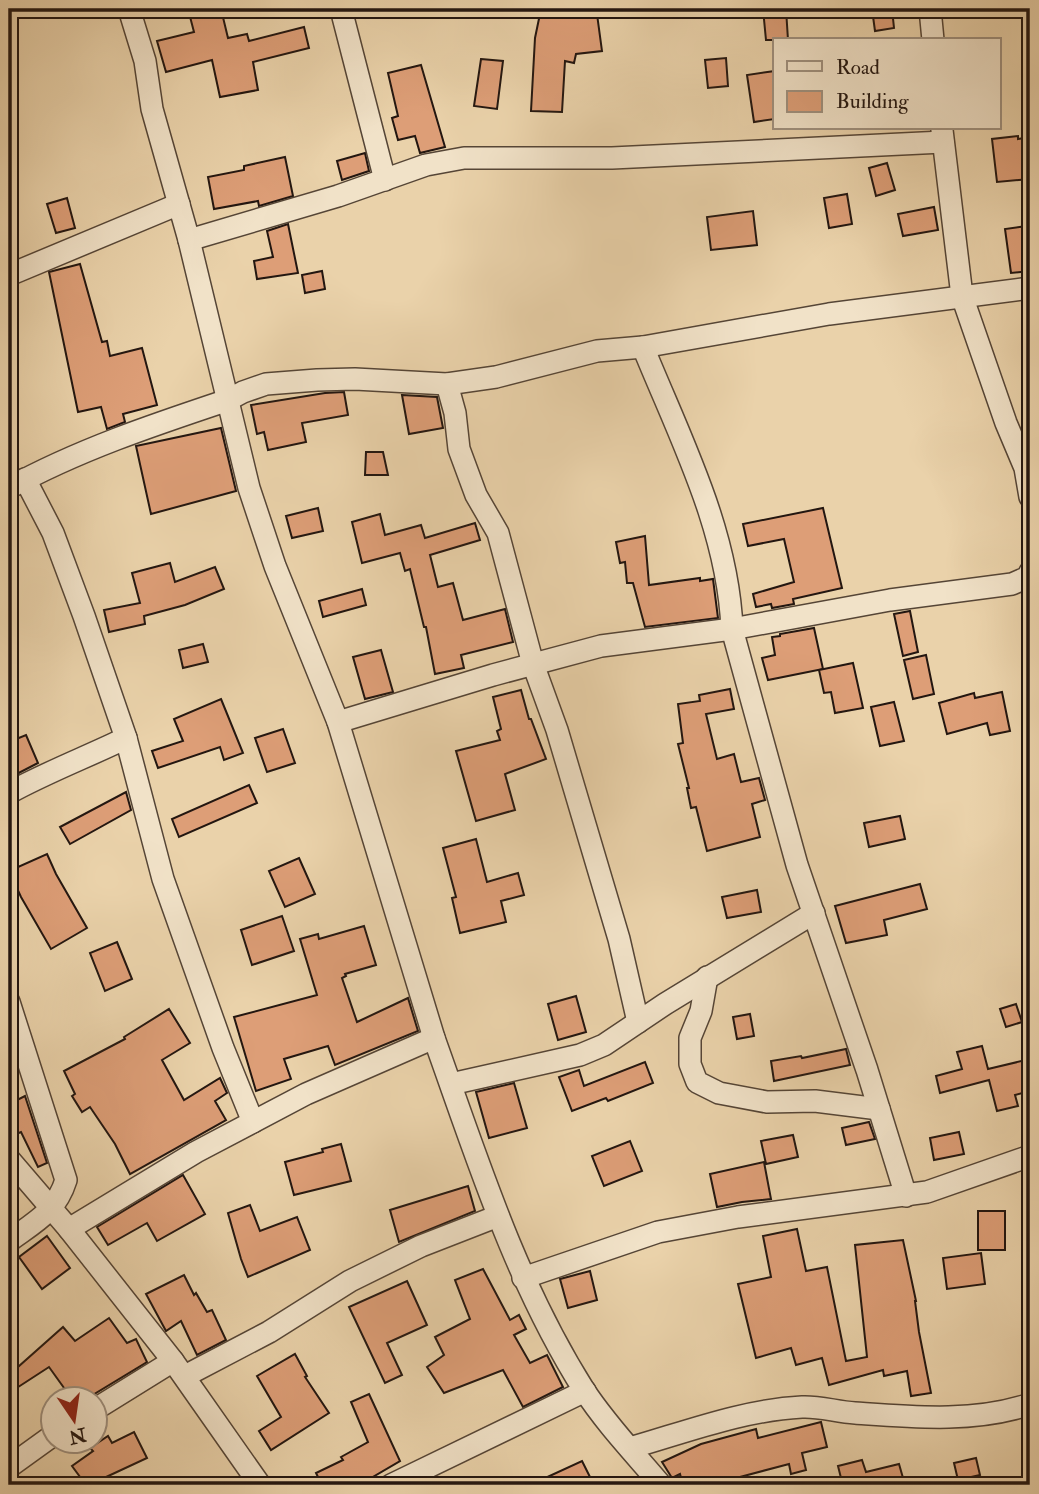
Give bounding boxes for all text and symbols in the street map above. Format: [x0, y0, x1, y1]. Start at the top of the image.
legend [773, 38, 1000, 130]
text: Road [836, 54, 881, 81]
text: Building [836, 88, 909, 115]
north arrow [38, 1386, 108, 1456]
text: N [66, 1422, 90, 1449]

